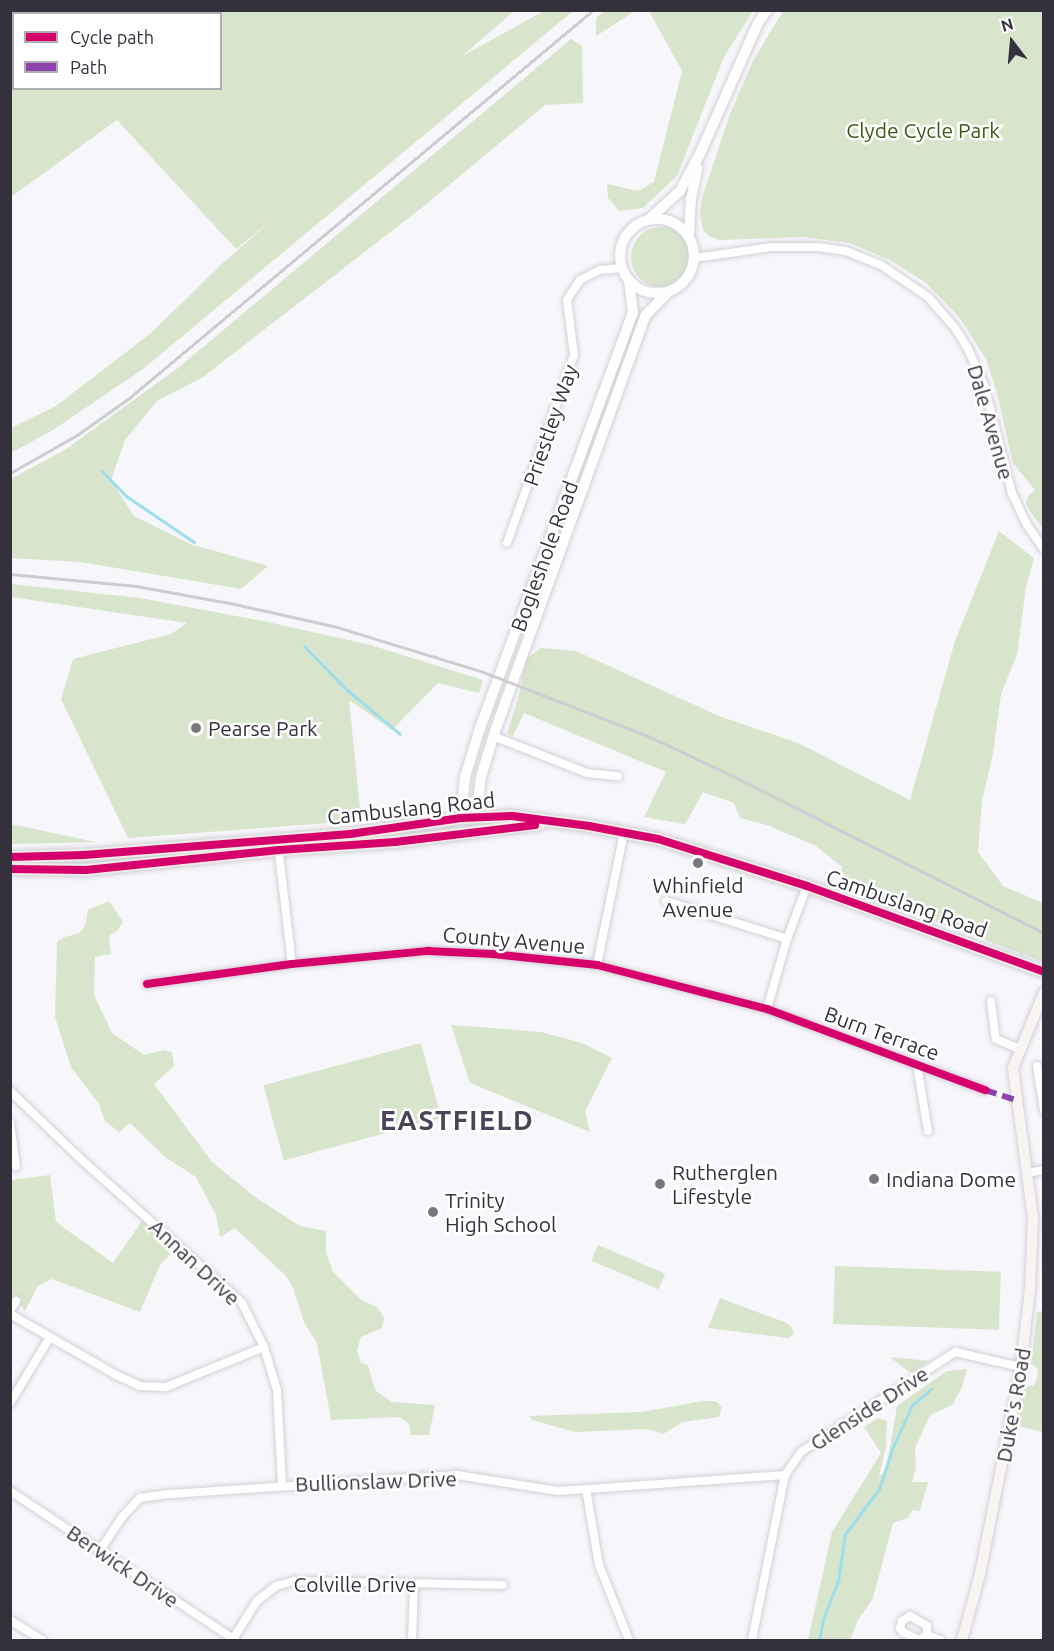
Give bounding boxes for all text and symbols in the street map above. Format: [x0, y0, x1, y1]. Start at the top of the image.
legend [12, 12, 222, 90]
north arrow [982, 12, 1042, 72]
text: N [999, 14, 1015, 35]
text: Cycle path [70, 27, 154, 47]
text: Path [70, 57, 107, 77]
park label: Clyde Cycle Park [846, 117, 1000, 143]
street label: Priestley Way [517, 361, 583, 489]
street label: Dale Avenue [963, 362, 1019, 482]
street label: Bogleshole Road [505, 477, 583, 635]
place label: Pearse Park [208, 715, 318, 741]
marker: Pearse Park [189, 721, 203, 735]
street label: Cambuslang Road [326, 787, 496, 829]
marker: Whinfield Avenue [691, 856, 705, 870]
street label: Cambuslang Road [823, 864, 991, 942]
place label: Whinfield Avenue [653, 872, 743, 922]
street label: County Avenue [442, 921, 586, 959]
street label: Burn Terrace [821, 1001, 943, 1065]
district label: EASTFIELD [380, 1105, 534, 1137]
place label: Rutherglen Lifestyle [672, 1159, 778, 1209]
place label: Indiana Dome [886, 1166, 1016, 1192]
marker: Indiana Dome [867, 1172, 881, 1186]
marker: Rutherglen Lifestyle [653, 1177, 667, 1191]
place label: Trinity High School [445, 1187, 556, 1237]
marker: Trinity High School [426, 1205, 440, 1219]
street label: Annan Drive [144, 1214, 246, 1310]
street label: Duke's Road [991, 1346, 1035, 1464]
street label: Glenside Drive [805, 1361, 933, 1455]
street label: Bullionslaw Drive [295, 1466, 457, 1496]
street label: Berwick Drive [62, 1519, 184, 1613]
street label: Colville Drive [293, 1571, 417, 1597]

